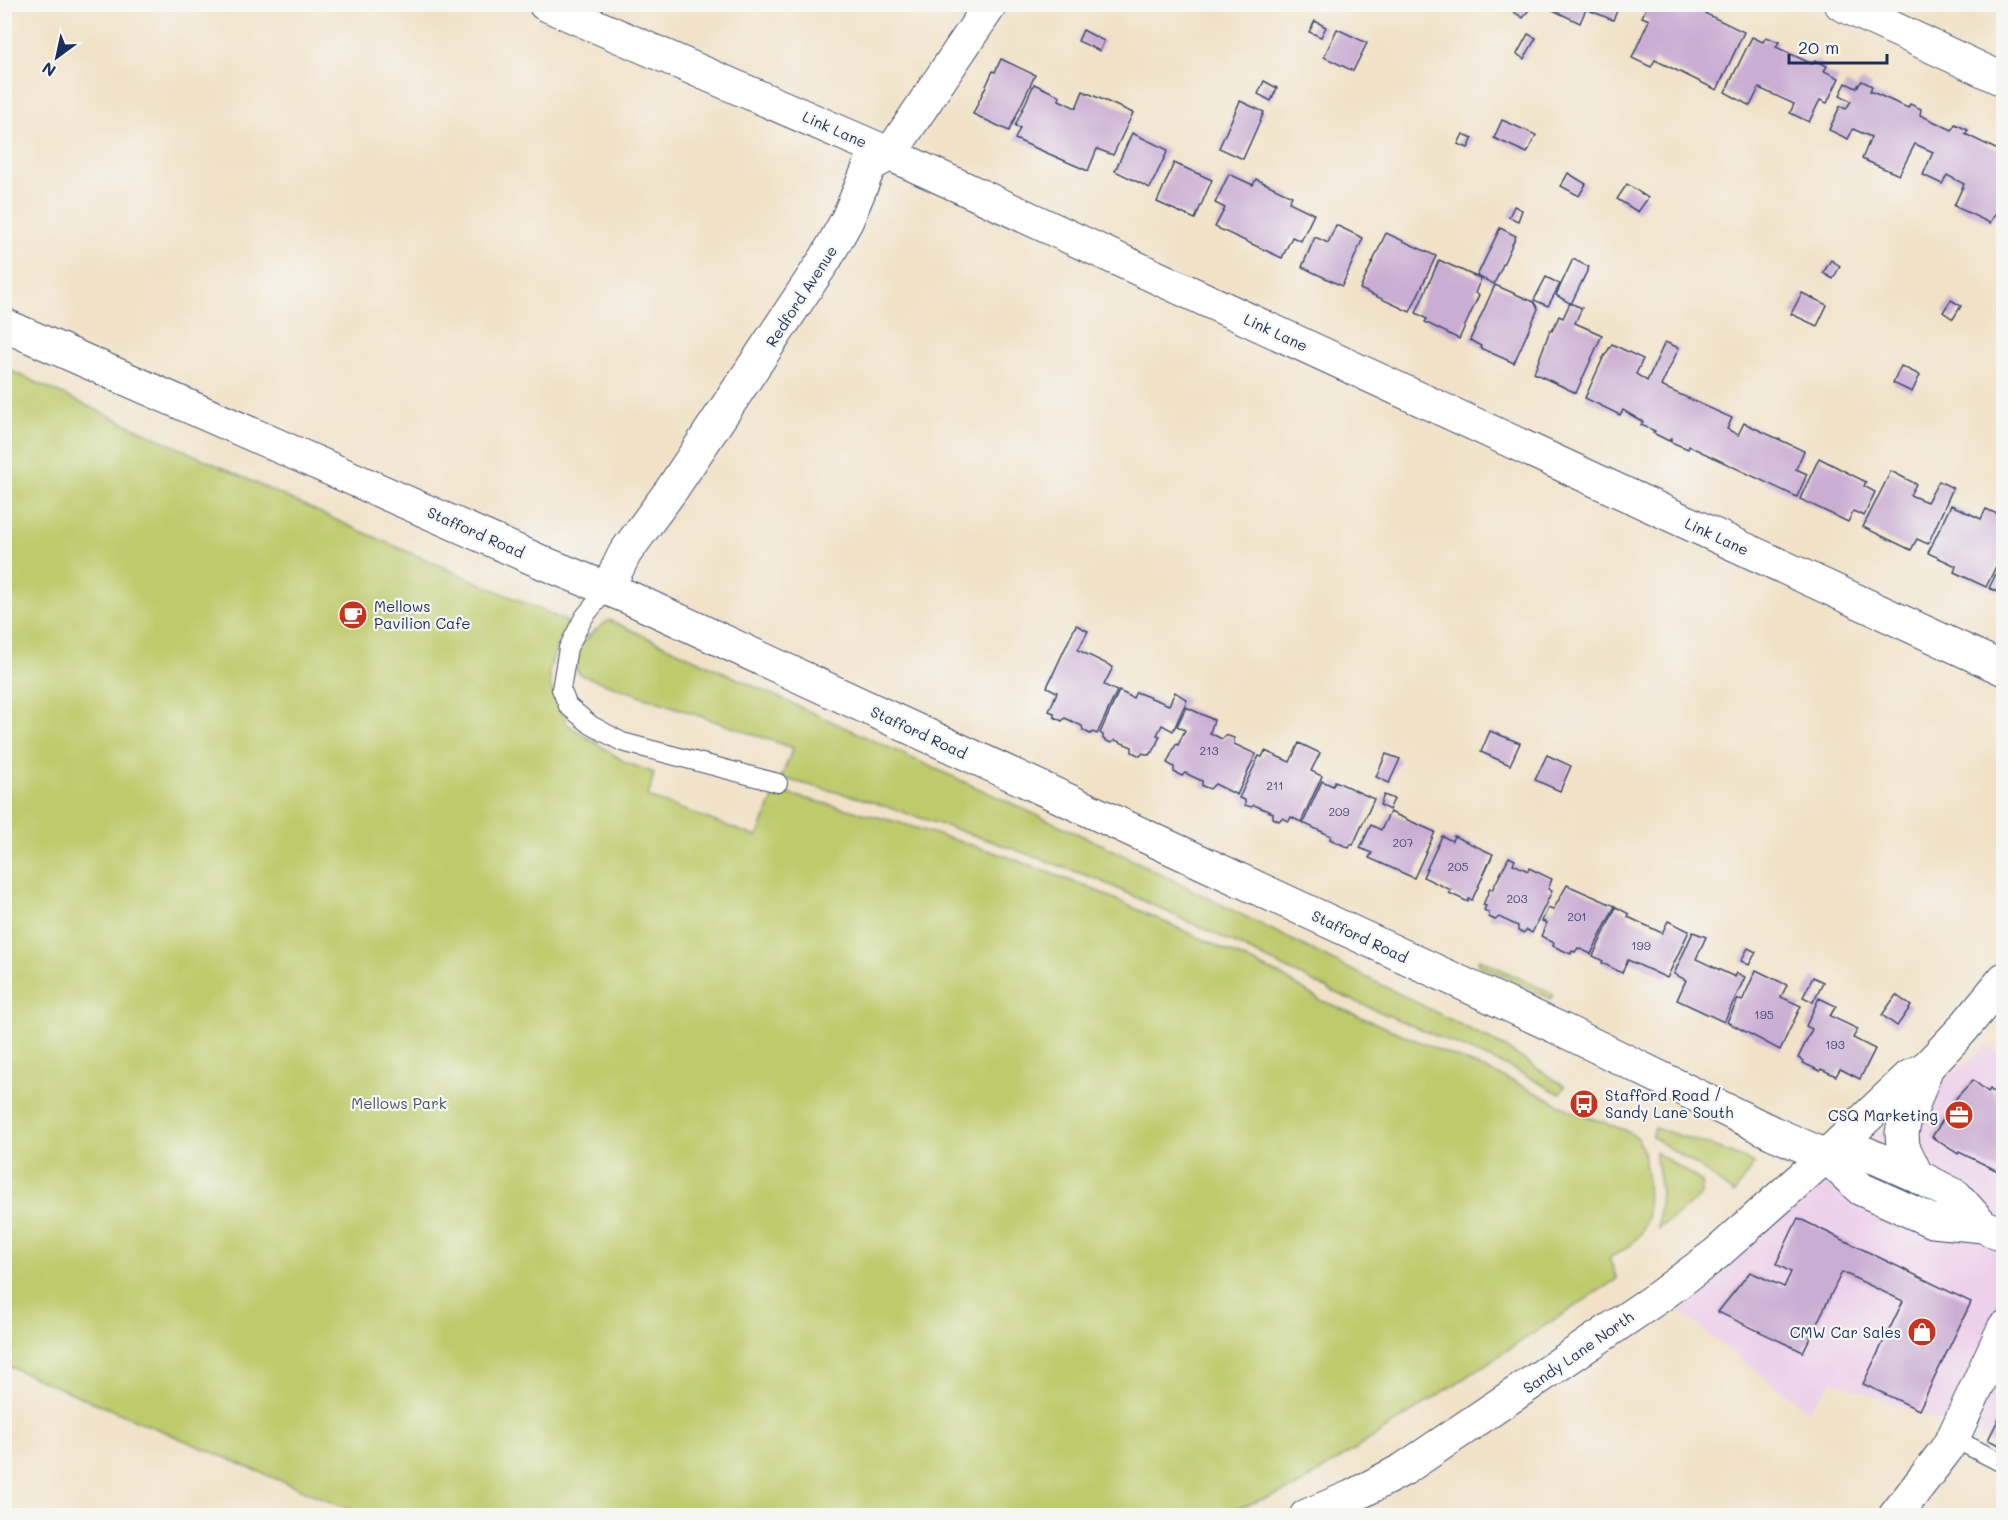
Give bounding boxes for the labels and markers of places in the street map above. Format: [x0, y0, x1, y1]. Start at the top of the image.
place label: Mellows Pavilion Cafe [374, 596, 471, 633]
cafe icon: Mellows Pavilion Cafe [337, 599, 369, 631]
place label: Stafford Road / Sandy Lane South [1605, 1085, 1733, 1122]
bus stop icon: Stafford Road / Sandy Lane South [1568, 1088, 1600, 1120]
office icon: CSQ Marketing [1943, 1099, 1975, 1131]
place label: CSQ Marketing [1828, 1105, 1938, 1125]
shop icon: CMW Car Sales [1906, 1316, 1938, 1348]
place label: CMW Car Sales [1790, 1322, 1901, 1342]

